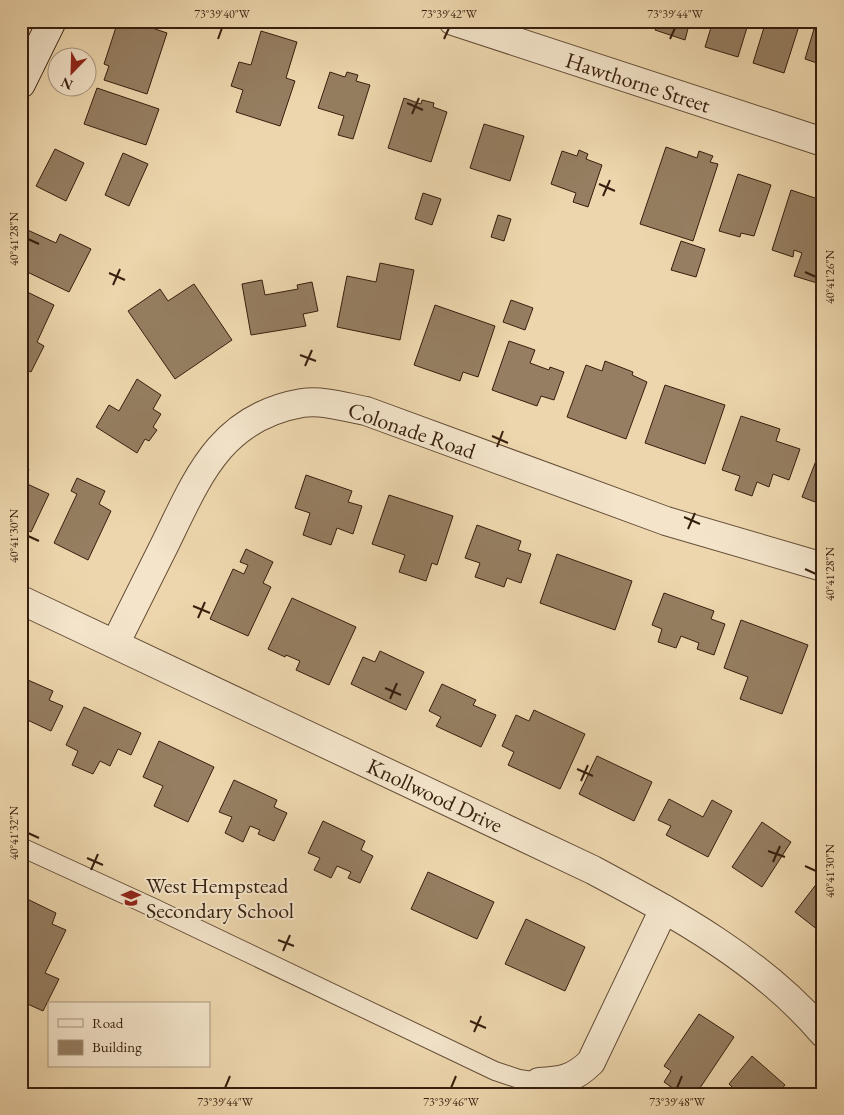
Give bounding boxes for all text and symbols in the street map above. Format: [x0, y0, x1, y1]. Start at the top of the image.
text: 73°39'40"W [194, 6, 251, 22]
text: 73°39'42"W [421, 6, 478, 22]
text: 73°39'44"W [647, 6, 704, 22]
street label: Hawthorne Street [562, 45, 714, 120]
north arrow [48, 48, 98, 98]
text: N [58, 73, 76, 94]
text: 40°41'28"N [6, 212, 22, 266]
text: 40°41'26"N [822, 250, 838, 304]
street label: Colonade Road [344, 395, 480, 466]
text: 40°41'30"N [6, 509, 22, 563]
text: 40°41'28"N [822, 547, 838, 601]
street label: Knollwood Drive [362, 751, 508, 840]
text: 40°41'32"N [6, 806, 22, 860]
text: 40°41'30"N [822, 844, 838, 898]
place label: West Hempstead Secondary School [146, 871, 294, 925]
school or university icon: West Hempstead Secondary School [120, 887, 142, 909]
legend [48, 1002, 210, 1068]
text: Road [92, 1013, 124, 1032]
text: Building [92, 1037, 142, 1056]
text: 73°39'44"W [197, 1094, 254, 1110]
text: 73°39'46"W [423, 1094, 480, 1110]
text: 73°39'48"W [649, 1094, 706, 1110]

